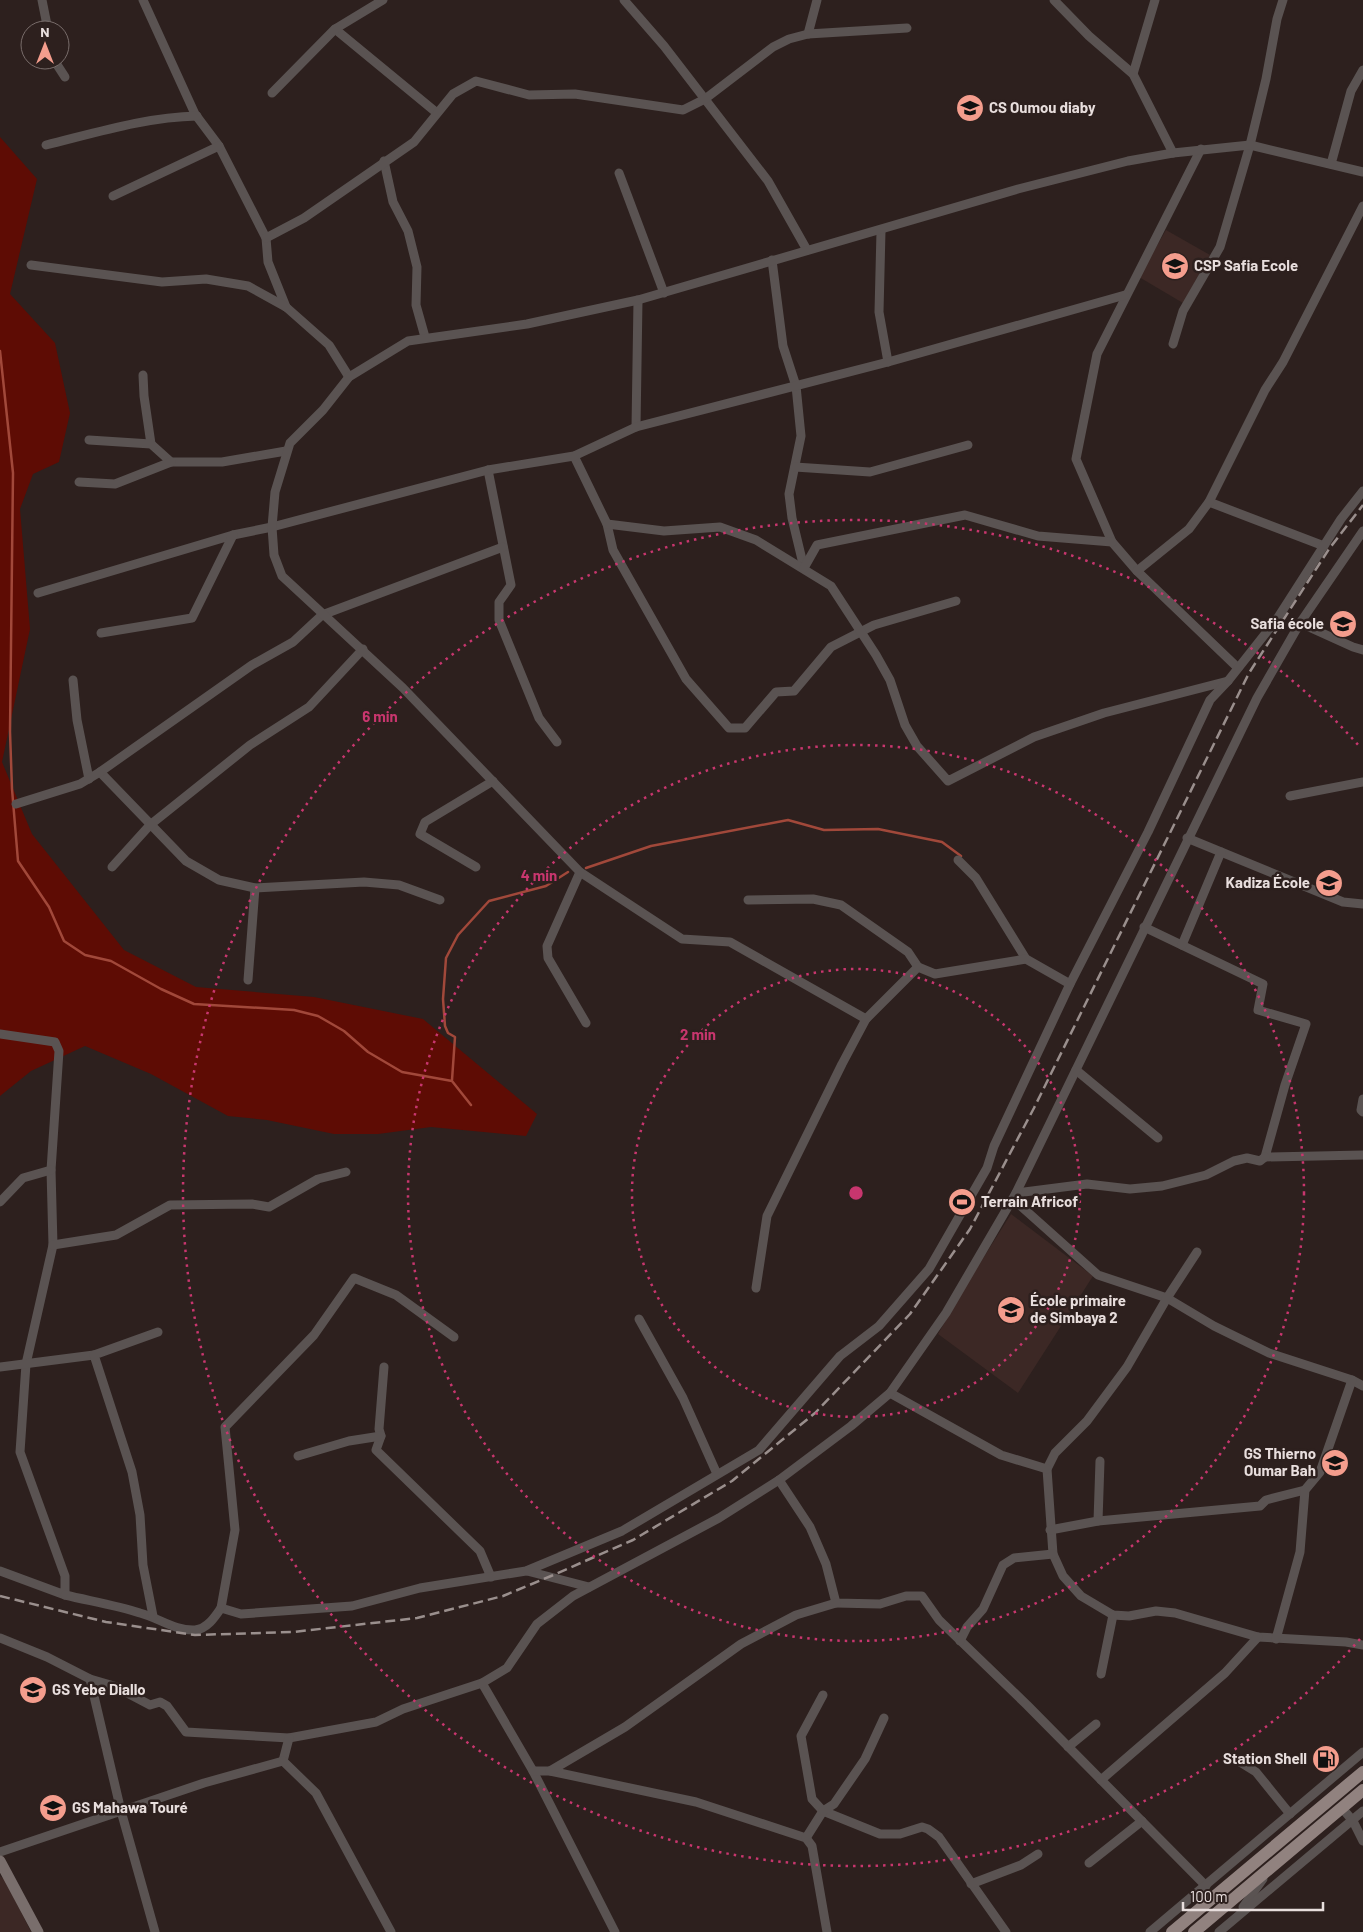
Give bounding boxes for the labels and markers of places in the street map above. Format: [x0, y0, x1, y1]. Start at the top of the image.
school or university icon: CS Oumou diaby [955, 93, 985, 123]
place label: CS Oumou diaby [989, 98, 1096, 116]
school or university icon: CSP Safia Ecole [1160, 251, 1190, 281]
place label: CSP Safia Ecole [1194, 256, 1298, 274]
school or university icon: Safia école [1328, 609, 1358, 639]
place label: Safia école [1250, 614, 1324, 632]
school or university icon: Kadiza École [1314, 868, 1344, 898]
place label: Kadiza École [1226, 873, 1310, 891]
centre of rings [847, 1184, 865, 1202]
sports icon: Terrain Africof [947, 1187, 977, 1217]
place label: Terrain Africof [981, 1192, 1078, 1210]
place label: École primaire de Simbaya 2 [1030, 1291, 1126, 1326]
school or university icon: École primaire de Simbaya 2 [996, 1295, 1026, 1325]
place label: GS Thierno Oumar Bah [1244, 1444, 1316, 1479]
school or university icon: GS Thierno Oumar Bah [1320, 1448, 1350, 1478]
school or university icon: GS Yebe Diallo [18, 1675, 48, 1705]
place label: GS Yebe Diallo [52, 1680, 146, 1698]
fuel station icon: Station Shell [1311, 1744, 1341, 1774]
place label: Station Shell [1223, 1749, 1307, 1767]
school or university icon: GS Mahawa Touré [38, 1793, 68, 1823]
place label: GS Mahawa Touré [72, 1798, 188, 1816]

